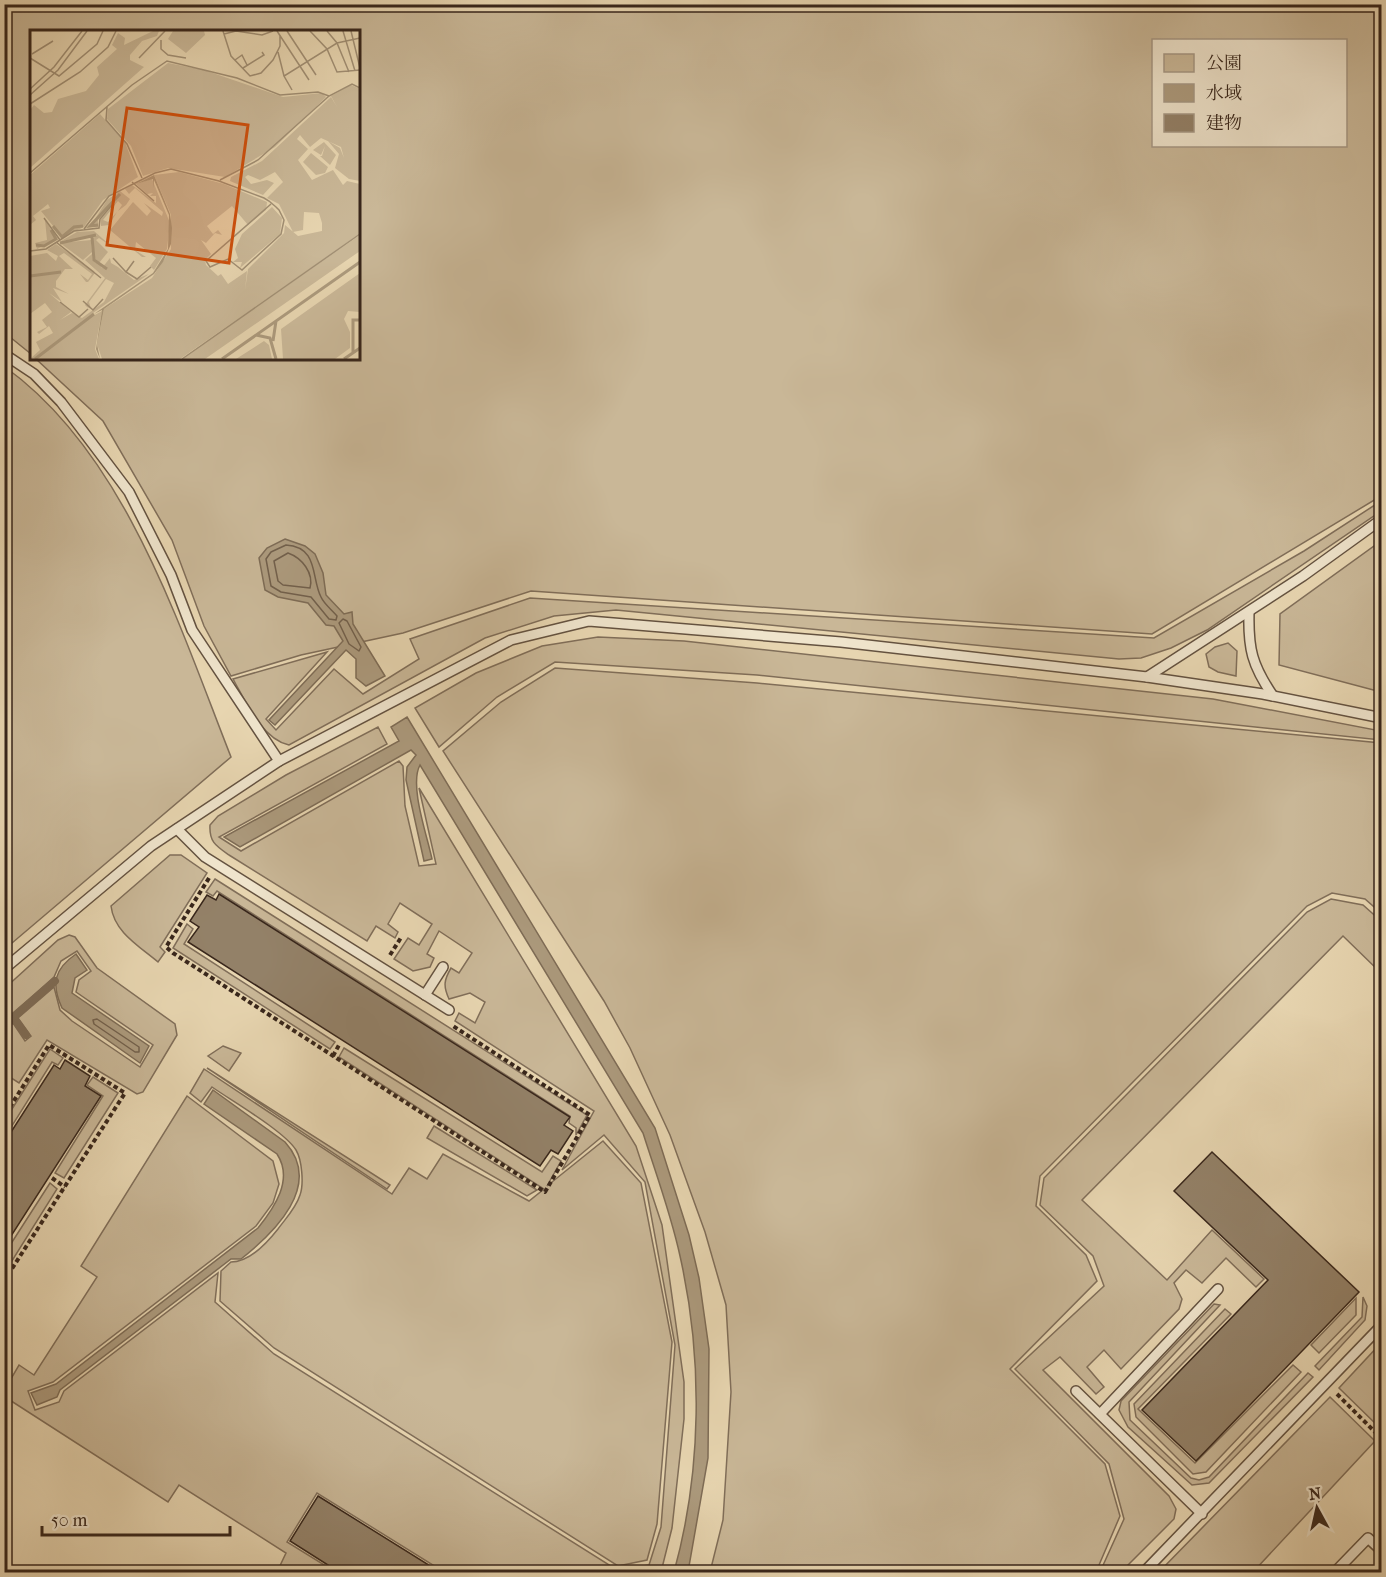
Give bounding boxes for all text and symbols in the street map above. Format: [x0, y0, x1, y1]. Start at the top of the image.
inset map [30, 30, 360, 360]
legend [1152, 39, 1347, 147]
text: 公園 [1206, 53, 1242, 74]
text: 水域 [1206, 83, 1242, 104]
text: 建物 [1206, 113, 1242, 134]
north arrow [1287, 1478, 1347, 1538]
text: N [1308, 1483, 1323, 1504]
scale bar [42, 1499, 230, 1537]
text: 50 m [51, 1510, 88, 1531]

